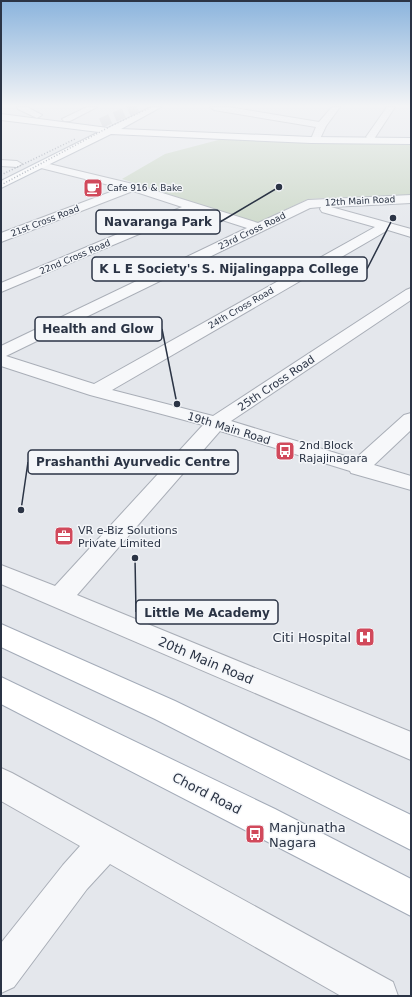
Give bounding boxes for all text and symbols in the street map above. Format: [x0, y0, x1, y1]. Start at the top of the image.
cafe icon: Cafe 916 & Bake [82, 177, 104, 199]
place label: Cafe 916 & Bake [107, 183, 183, 193]
street label: 12th Main Road [325, 194, 395, 208]
street label: 21st Cross Road [9, 203, 81, 239]
callout: Navaranga Park [96, 210, 220, 234]
street label: 23rd Cross Road [217, 210, 287, 252]
text: Navaranga Park [104, 215, 213, 229]
street label: 22nd Cross Road [38, 238, 112, 276]
callout: K L E Society's S. Nijalingappa College [92, 257, 367, 281]
text: K L E Society's S. Nijalingappa College [99, 262, 359, 276]
street label: 24th Cross Road [207, 285, 275, 331]
callout: Health and Glow [35, 317, 162, 341]
text: Health and Glow [42, 322, 154, 336]
street label: 25th Cross Road [235, 353, 317, 414]
street label: 19th Main Road [186, 410, 272, 447]
place label: 2nd Block Rajajinagara [299, 439, 368, 465]
bus stop icon: 2nd Block Rajajinagara [274, 440, 296, 462]
callout: Prashanthi Ayurvedic Centre [28, 450, 238, 474]
text: Prashanthi Ayurvedic Centre [36, 455, 230, 469]
place label: VR e-Biz Solutions Private Limited [78, 524, 178, 550]
office icon: VR e-Biz Solutions Private Limited [53, 525, 75, 547]
callout: Little Me Academy [136, 600, 278, 624]
text: Little Me Academy [144, 606, 270, 620]
hospital icon: Citi Hospital [354, 626, 376, 648]
place label: Citi Hospital [272, 630, 351, 645]
street label: 20th Main Road [156, 634, 256, 687]
street label: Chord Road [170, 770, 244, 817]
place label: Manjunatha Nagara [269, 820, 346, 850]
bus stop icon: Manjunatha Nagara [244, 823, 266, 845]

